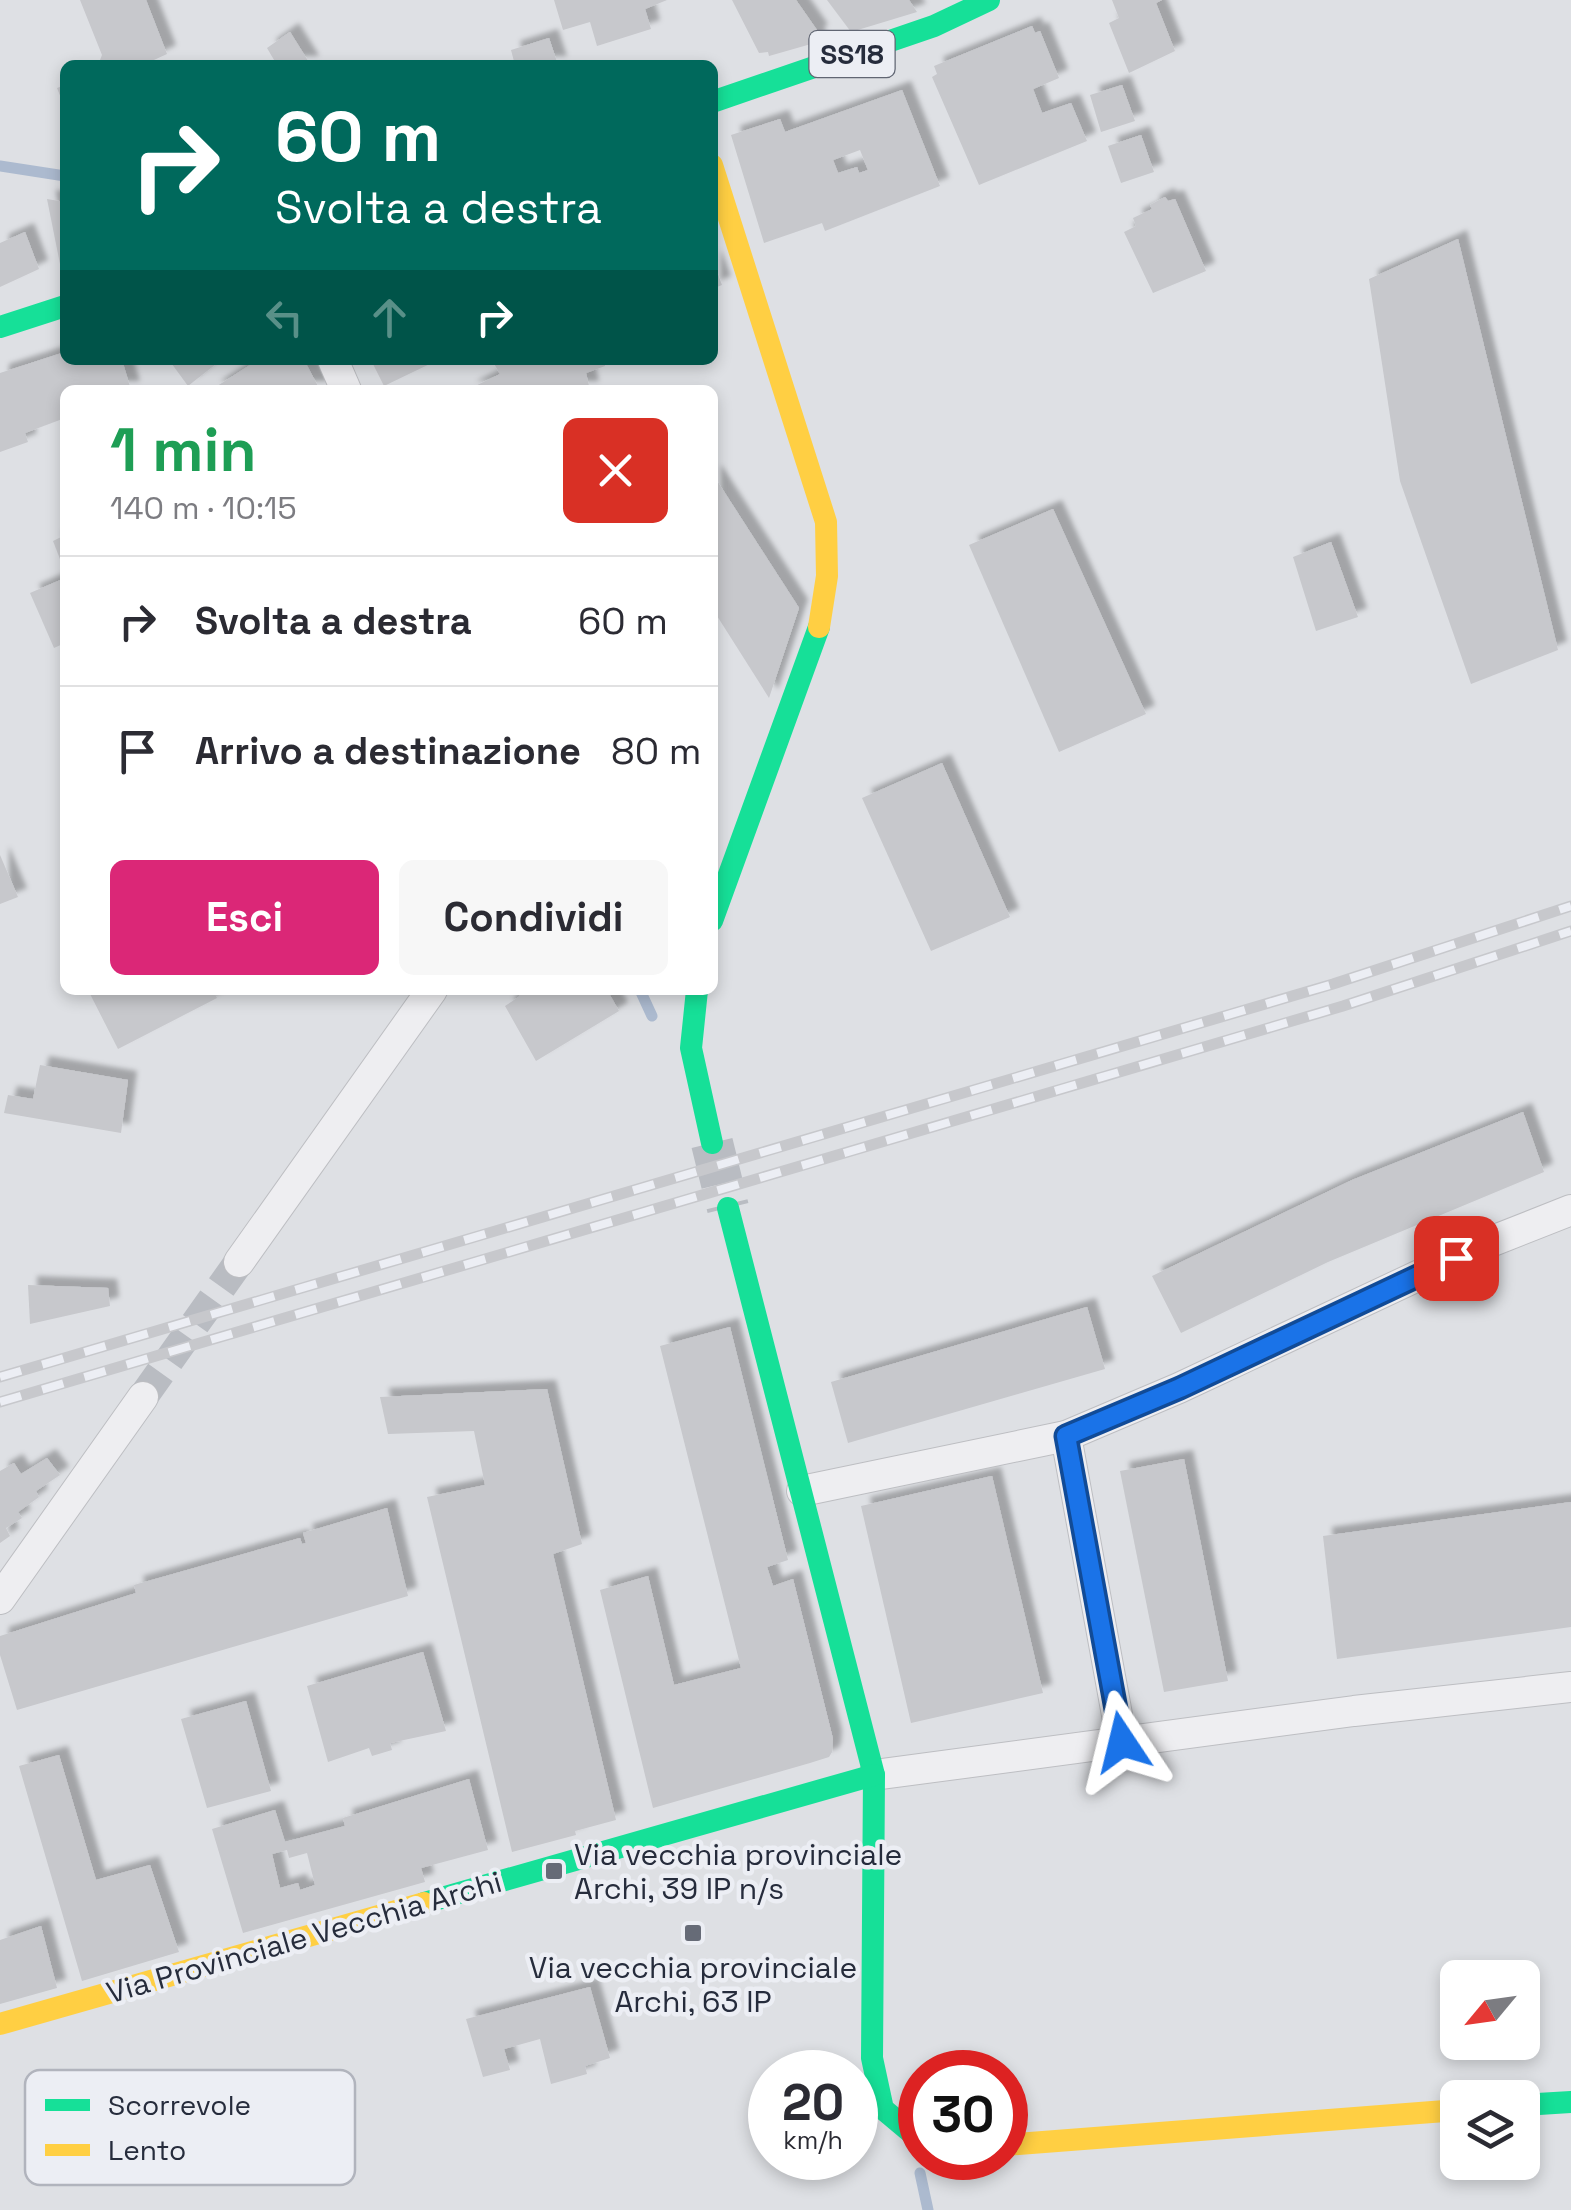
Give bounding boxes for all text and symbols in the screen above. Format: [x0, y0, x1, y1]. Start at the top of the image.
road number: SS18 [810, 31, 894, 77]
text: 60 m [275, 92, 441, 181]
icon: right [110, 100, 240, 230]
text: Svolta a destra [275, 179, 602, 236]
icon: left [257, 290, 312, 345]
icon: ahead [362, 290, 417, 345]
icon: right [467, 290, 522, 345]
text: 1 min [110, 412, 257, 489]
button: close [563, 418, 668, 523]
text: 140 m · 10:15 [110, 488, 297, 528]
icon: right [110, 594, 165, 649]
text: Svolta a destra [195, 597, 472, 645]
text: 60 m [578, 597, 668, 645]
icon: arrive [110, 724, 165, 779]
text: Arrivo a destinazione [195, 727, 581, 775]
text: 80 m [611, 727, 702, 775]
button: Esci [110, 860, 379, 975]
button: Condividi [399, 860, 668, 975]
pin [1414, 1216, 1499, 1301]
icon: arrive [1429, 1231, 1484, 1286]
position arrow [1070, 1690, 1174, 1794]
place label: Via vecchia provinciale Archi, 39 IP n/s [574, 1835, 902, 1908]
marker: Via vecchia provinciale Archi, 39 IP n/s [543, 1860, 565, 1882]
street label: Via Provinciale Vecchia Archi [102, 1862, 506, 2012]
marker: Via vecchia provinciale Archi, 63 IP [682, 1922, 704, 1944]
place label: Via vecchia provinciale Archi, 63 IP [529, 1948, 857, 2021]
north arrow [1440, 1960, 1540, 2060]
map controls [1440, 1960, 1540, 2180]
speed limit sign: 30 [898, 2050, 1028, 2180]
legend [25, 2070, 355, 2185]
text: 20 [782, 2071, 844, 2135]
button: layers [1440, 2080, 1540, 2180]
text: Scorrevole [108, 2087, 251, 2123]
text: km/h [783, 2124, 843, 2156]
text: Lento [108, 2132, 186, 2168]

